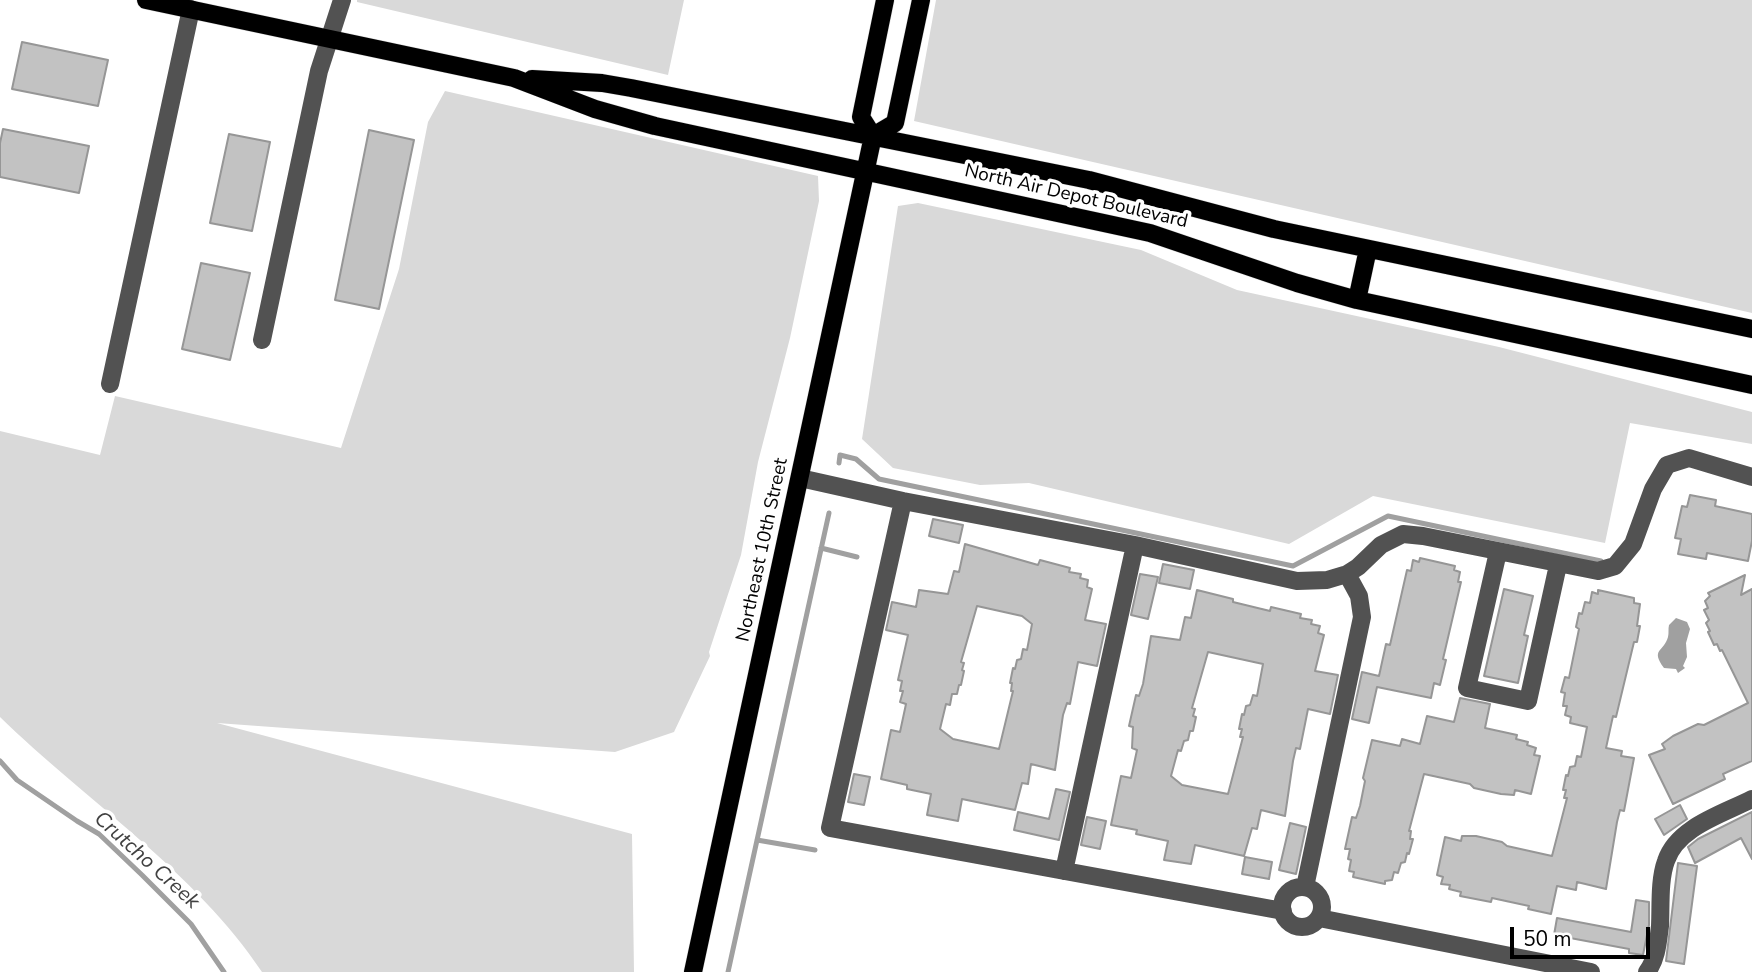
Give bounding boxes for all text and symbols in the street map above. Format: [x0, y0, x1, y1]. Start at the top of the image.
street label: North Air Depot Boulevard [962, 160, 1190, 234]
street label: Northeast 10th Street [732, 456, 794, 644]
water label: Crutcho Creek [88, 807, 204, 915]
scale bar [1514, 912, 1654, 956]
text: 50 m [1523, 925, 1572, 953]

